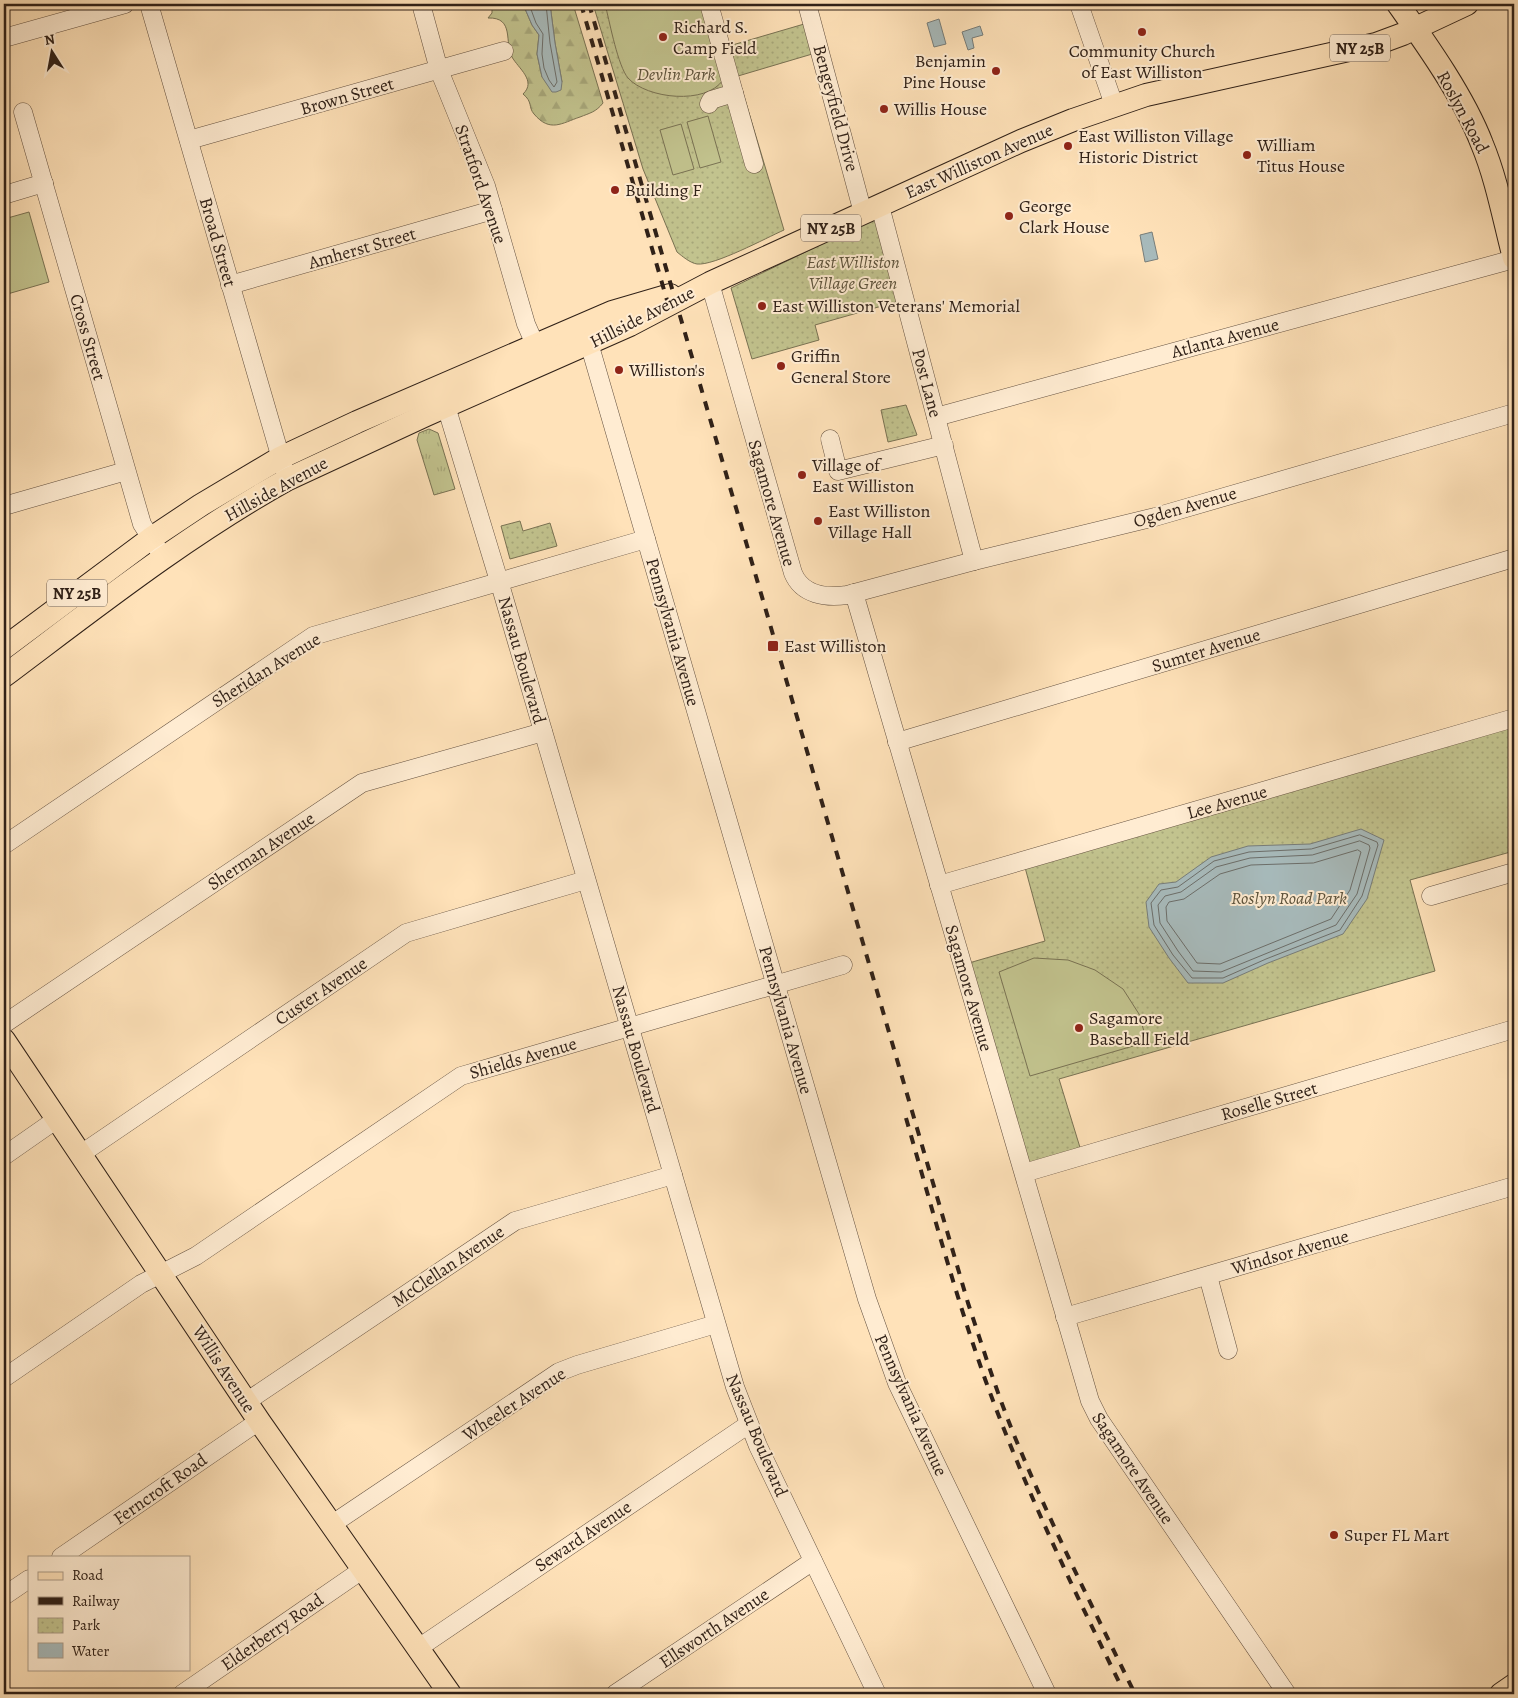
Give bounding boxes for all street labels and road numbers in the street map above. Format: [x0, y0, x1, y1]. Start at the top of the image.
road number: NY 25B [1330, 34, 1390, 62]
street label: Bengeyfield Drive [808, 42, 864, 174]
street label: Roslyn Road [1431, 67, 1495, 158]
street label: Brown Street [297, 71, 397, 121]
street label: East Williston Avenue [901, 118, 1057, 204]
street label: Stratford Avenue [449, 121, 513, 247]
street label: Broad Street [194, 194, 242, 290]
road number: NY 25B [801, 214, 861, 242]
street label: Amherst Street [305, 221, 419, 275]
street label: Hillside Avenue [586, 280, 698, 354]
street label: Cross Street [64, 291, 112, 383]
street label: Atlanta Avenue [1168, 312, 1282, 364]
street label: Post Lane [906, 346, 948, 420]
street label: Sagamore Avenue [742, 437, 802, 569]
street label: Hillside Avenue [220, 451, 332, 527]
street label: Ogden Avenue [1131, 481, 1239, 533]
street label: Pennsylvania Avenue [640, 555, 706, 709]
road number: NY 25B [47, 580, 107, 606]
street label: Nassau Boulevard [492, 594, 552, 727]
street label: Sumter Avenue [1149, 622, 1263, 678]
street label: Sheridan Avenue [207, 627, 325, 713]
street label: Lee Avenue [1184, 779, 1270, 825]
street label: Sherman Avenue [203, 806, 319, 896]
street label: Sagamore Avenue [939, 922, 999, 1054]
street label: Pennsylvania Avenue [753, 943, 819, 1097]
street label: Custer Avenue [270, 951, 372, 1031]
street label: Nassau Boulevard [606, 983, 666, 1116]
street label: Shields Avenue [467, 1031, 579, 1085]
street label: Roselle Street [1218, 1076, 1320, 1126]
street label: McClellan Avenue [387, 1220, 509, 1312]
street label: Windsor Avenue [1228, 1224, 1351, 1280]
street label: Willis Avenue [186, 1320, 261, 1417]
street label: Pennsylvania Avenue [869, 1330, 953, 1480]
street label: Wheeler Avenue [457, 1362, 570, 1447]
street label: Nassau Boulevard [720, 1370, 794, 1500]
street label: Sagamore Avenue [1087, 1407, 1179, 1529]
street label: Ferncroft Road [108, 1448, 212, 1530]
street label: Seward Avenue [530, 1495, 636, 1577]
street label: Ellsworth Avenue [654, 1582, 774, 1674]
street label: Elderberry Road [216, 1588, 328, 1676]

